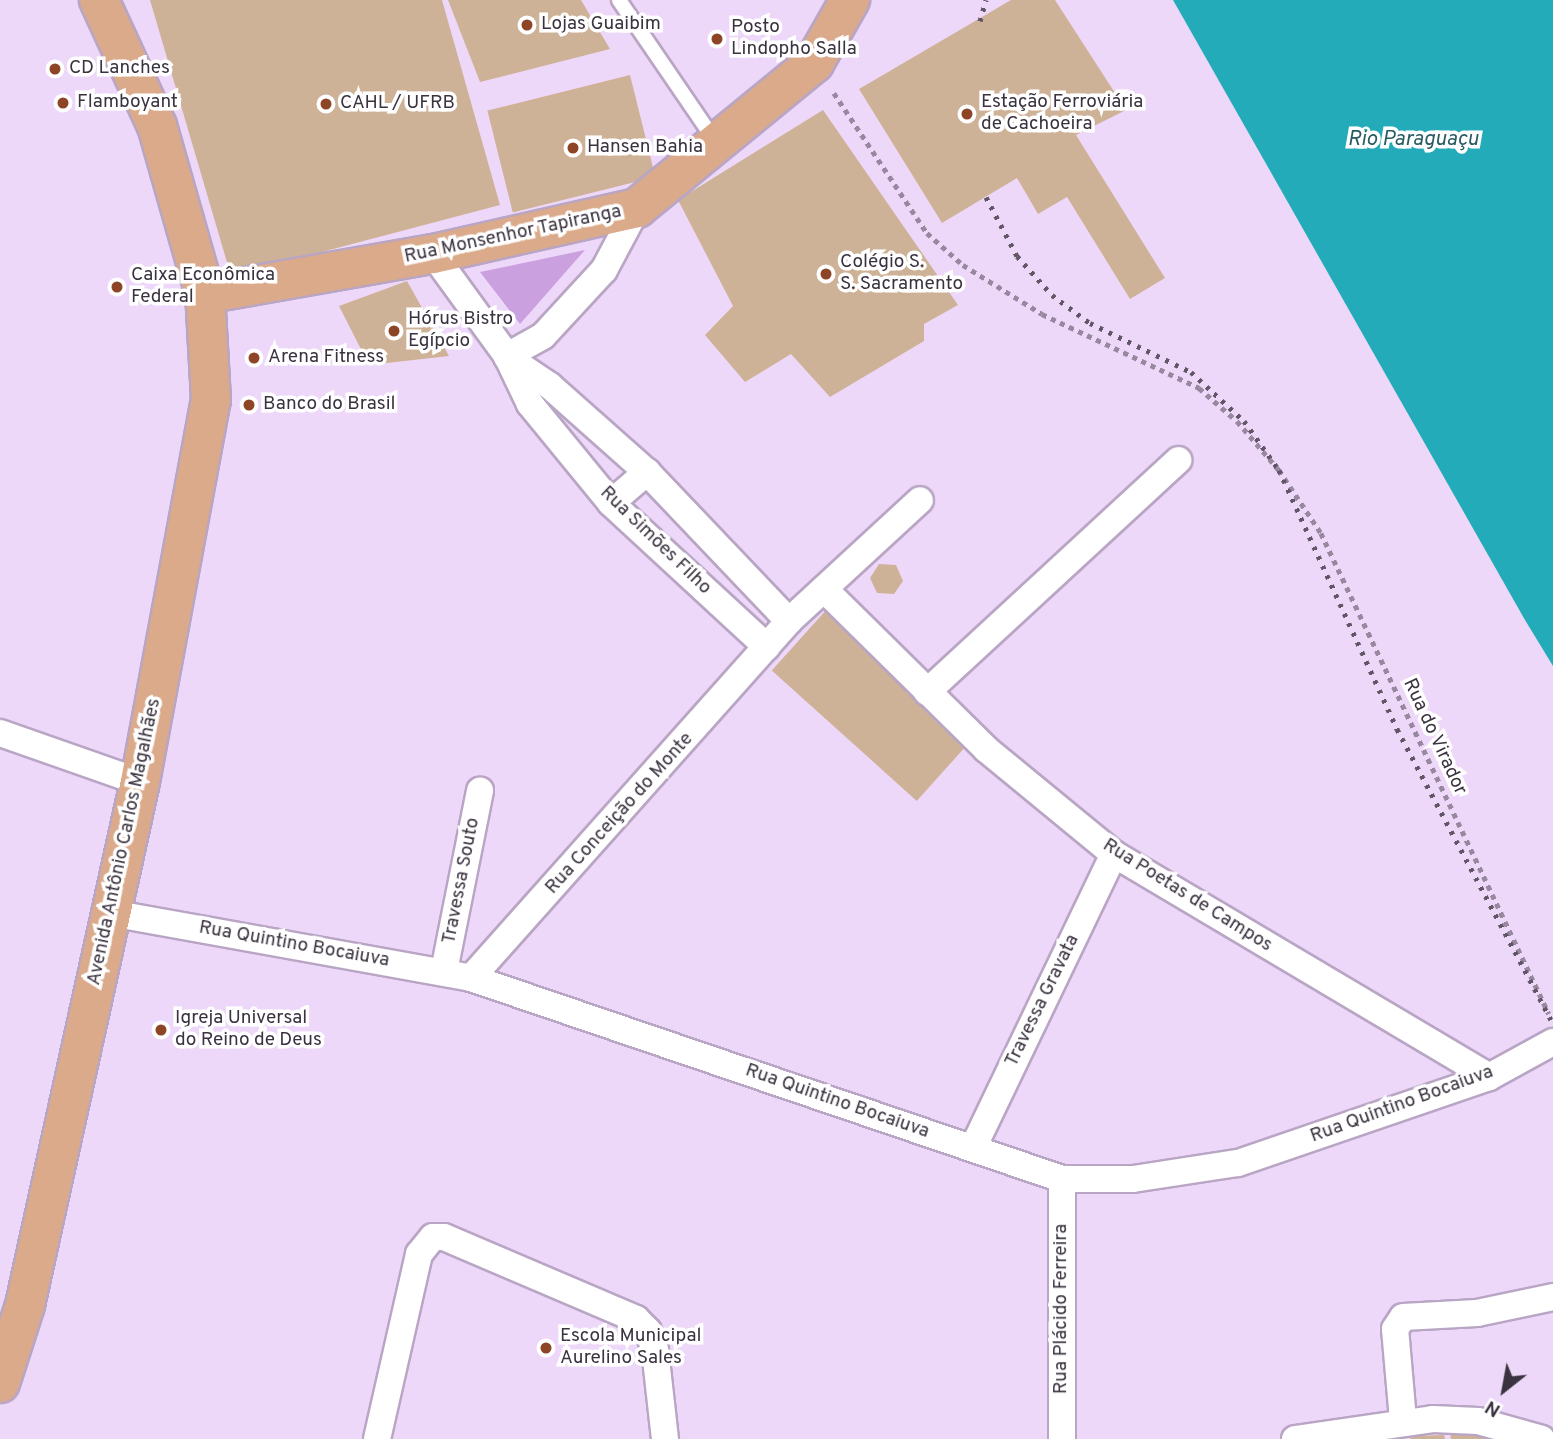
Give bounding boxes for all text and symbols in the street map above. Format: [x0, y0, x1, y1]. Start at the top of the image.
place label: Lojas Guaibim [541, 14, 661, 36]
marker: Lojas Guaibim [519, 17, 535, 33]
place label: Posto Lindopho Salla [731, 17, 857, 61]
marker: Posto Lindopho Salla [709, 31, 725, 47]
place label: CD Lanches [69, 58, 170, 80]
marker: CD Lanches [47, 61, 63, 77]
place label: Flamboyant [77, 92, 178, 114]
place label: Estação Ferroviária de Cachoeira [981, 92, 1143, 136]
place label: CAHL / UFRB [340, 93, 455, 115]
marker: Flamboyant [55, 95, 71, 111]
marker: CAHL / UFRB [318, 96, 334, 112]
marker: Estação Ferroviária de Cachoeira [959, 106, 975, 122]
water label: Rio Paraguaçu [1348, 127, 1478, 153]
place label: Hansen Bahia [587, 137, 703, 159]
marker: Hansen Bahia [565, 140, 581, 156]
street label: Rua Monsenhor Tapiranga [402, 201, 624, 269]
place label: Colégio S. S. Sacramento [840, 252, 963, 296]
place label: Caixa Econômica Federal [131, 265, 275, 309]
marker: Colégio S. S. Sacramento [818, 266, 834, 282]
marker: Caixa Econômica Federal [109, 279, 125, 295]
place label: Hórus Bistro Egípcio [408, 309, 513, 353]
marker: Hórus Bistro Egípcio [386, 323, 402, 339]
place label: Arena Fitness [268, 347, 384, 369]
marker: Arena Fitness [246, 350, 262, 366]
place label: Banco do Brasil [263, 394, 396, 416]
marker: Banco do Brasil [241, 397, 257, 413]
street label: Rua Simões Filho [595, 482, 715, 600]
street label: Rua do Virador [1397, 675, 1471, 799]
street label: Avenida Antônio Carlos Magalhães [83, 696, 167, 988]
street label: Rua Conceição do Monte [541, 728, 699, 900]
street label: Travessa Souto [439, 816, 485, 946]
street label: Rua Poetas de Campos [1098, 835, 1276, 957]
street label: Rua Quintino Bocaiuva [197, 917, 391, 973]
street label: Travessa Gravata [1001, 931, 1085, 1071]
place label: Igreja Universal do Reino de Deus [175, 1008, 322, 1052]
marker: Igreja Universal do Reino de Deus [153, 1022, 169, 1038]
street label: Rua Quintino Bocaiuva [742, 1060, 932, 1144]
street label: Rua Quintino Bocaiuva [1307, 1061, 1497, 1149]
street label: Rua Plácido Ferreira [1051, 1224, 1073, 1394]
place label: Escola Municipal Aurelino Sales [560, 1326, 701, 1370]
marker: Escola Municipal Aurelino Sales [538, 1340, 554, 1356]
north arrow [1469, 1355, 1539, 1425]
text: N [1481, 1394, 1505, 1422]

